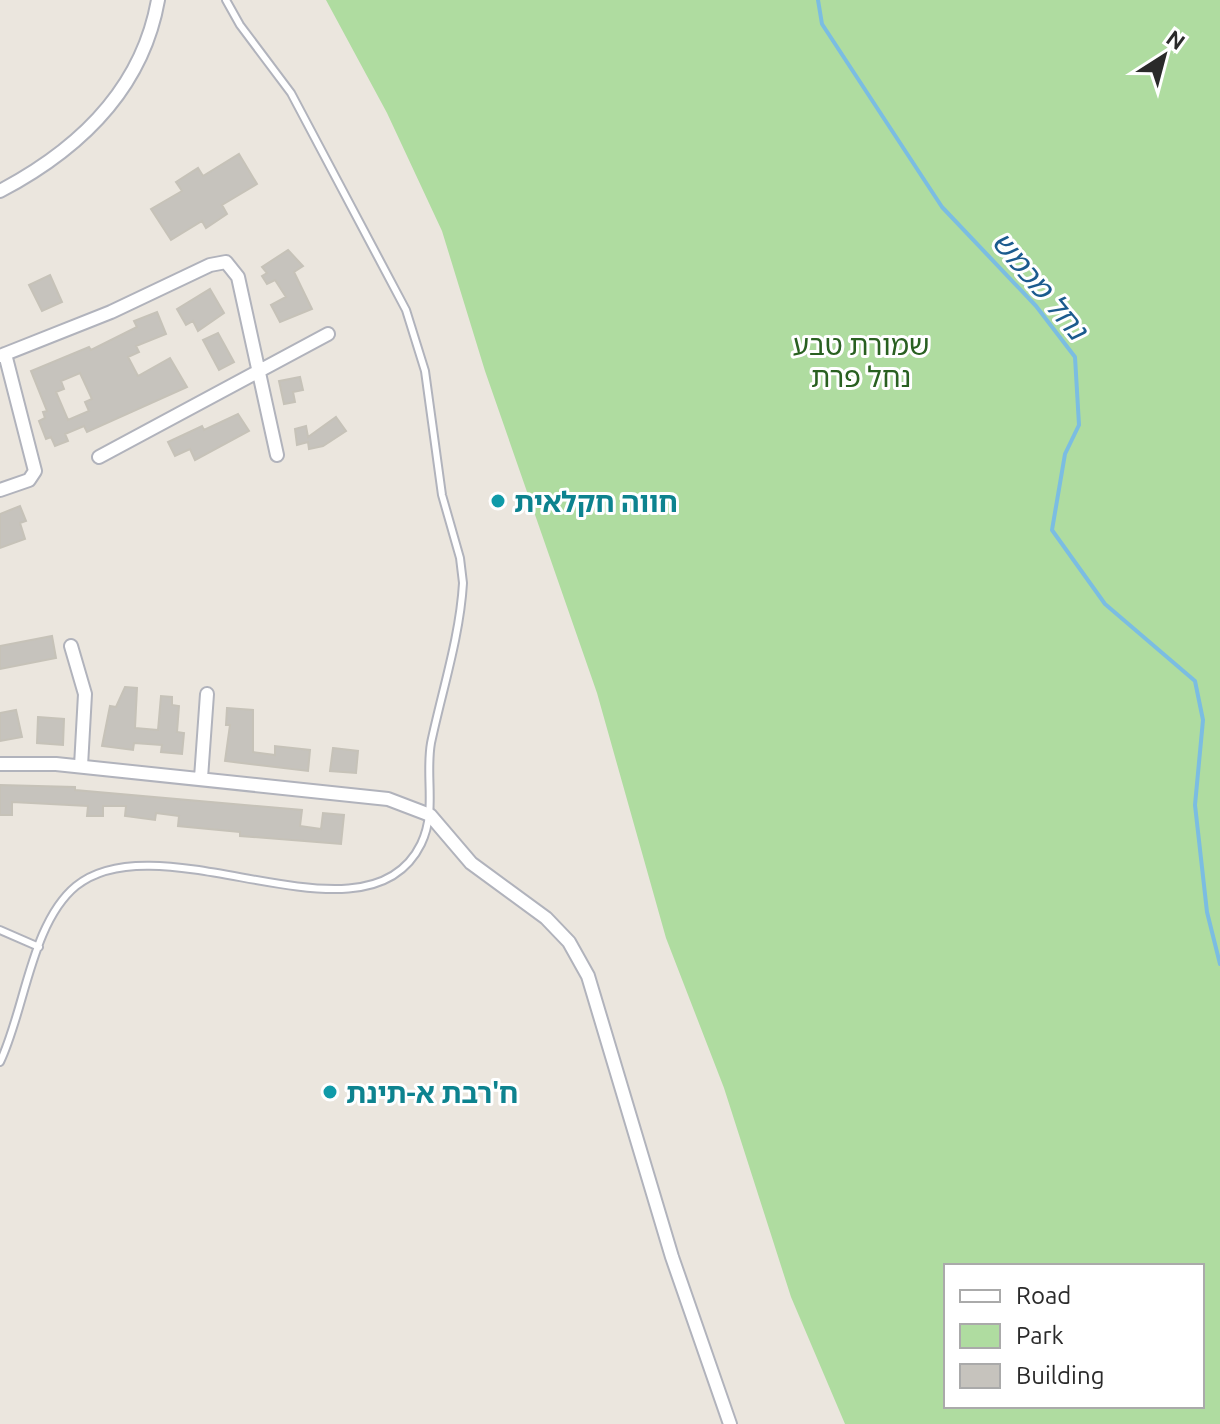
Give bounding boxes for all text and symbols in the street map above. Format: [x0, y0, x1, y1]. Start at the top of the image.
north arrow [1124, 16, 1204, 96]
text: N [1162, 24, 1190, 54]
water label: נחל מכמש [985, 224, 1096, 348]
park label: שמורת טבע נחל פרת [792, 329, 930, 392]
place label: חווה חקלאית [514, 486, 678, 517]
marker: חווה חקלאית [489, 492, 507, 510]
place label: ח'רבת א-תינת [346, 1077, 518, 1108]
marker: ח'רבת א-תינת [321, 1083, 339, 1101]
legend [944, 1264, 1204, 1408]
text: Road [1016, 1282, 1071, 1309]
text: Park [1016, 1322, 1064, 1349]
text: Building [1016, 1362, 1104, 1389]

